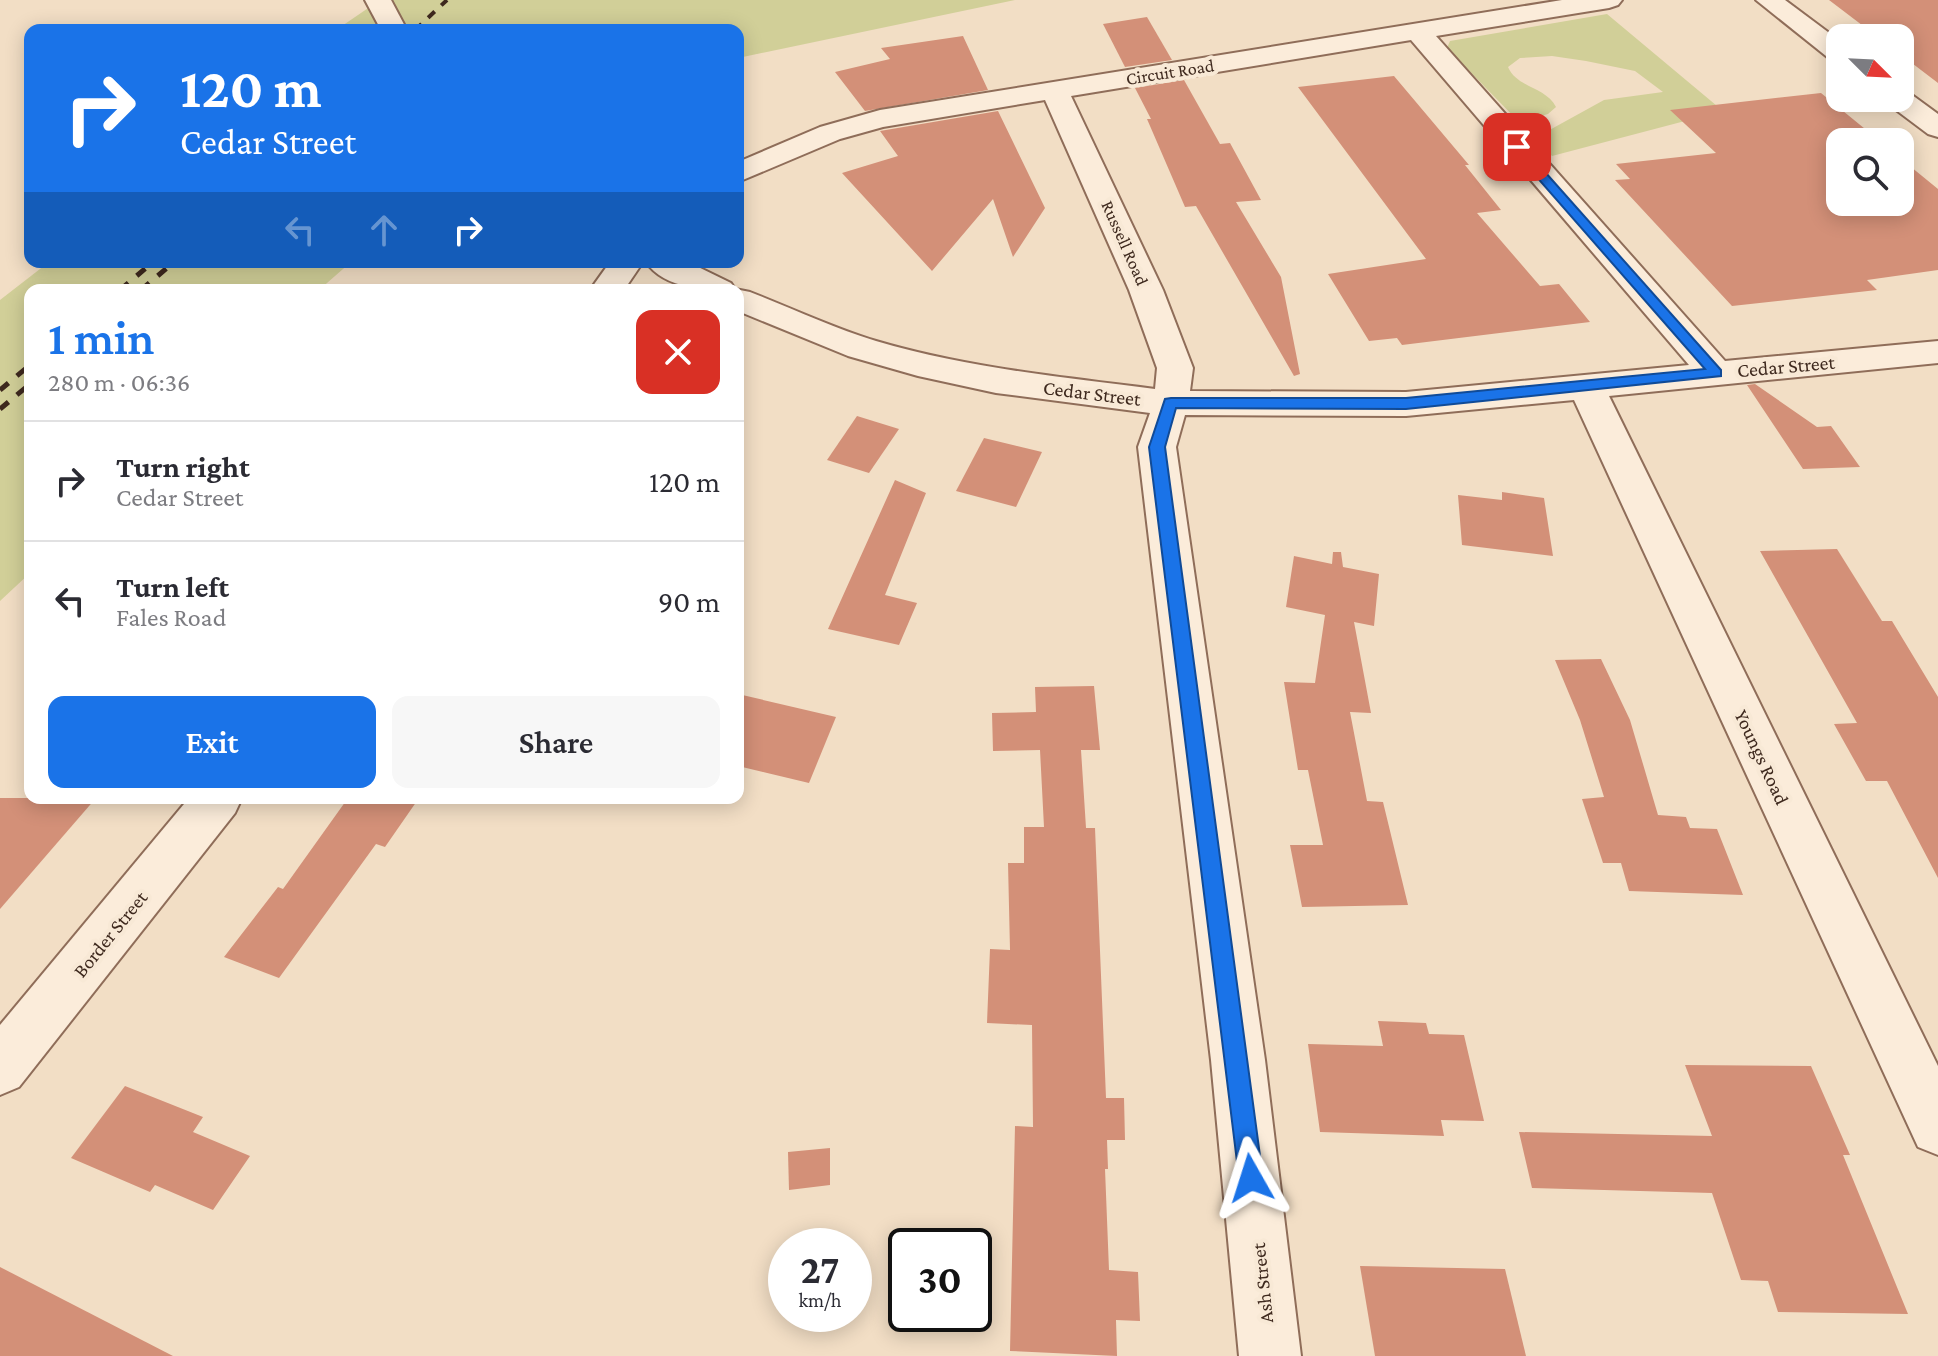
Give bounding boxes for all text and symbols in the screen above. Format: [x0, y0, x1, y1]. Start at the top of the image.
north arrow [1826, 24, 1914, 112]
map controls [1826, 24, 1914, 216]
street label: Circuit Road [1125, 55, 1216, 89]
icon: right [48, 56, 152, 160]
text: 120 m [180, 57, 322, 119]
pin [1483, 113, 1551, 181]
text: Cedar Street [180, 122, 356, 162]
icon: arrive [1495, 125, 1539, 169]
button: search [1826, 128, 1914, 216]
street label: Russell Road [1097, 198, 1153, 289]
icon: left [278, 208, 322, 252]
icon: ahead [362, 208, 406, 252]
icon: right [446, 208, 490, 252]
button: close [636, 310, 720, 394]
text: 1 min [48, 311, 155, 364]
street label: Cedar Street [1736, 351, 1836, 381]
text: 280 m · 06:36 [48, 368, 190, 397]
street label: Cedar Street [1042, 376, 1142, 410]
text: Turn right [116, 450, 250, 483]
icon: right [48, 459, 92, 503]
text: 120 m [649, 465, 720, 498]
text: Cedar Street [116, 483, 243, 512]
text: Turn left [116, 570, 229, 603]
icon: left [48, 579, 92, 623]
text: 90 m [658, 585, 720, 618]
text: Fales Road [116, 603, 226, 632]
button: Exit [48, 696, 376, 788]
button: Share [392, 696, 720, 788]
street label: Youngs Road [1730, 706, 1794, 809]
street label: Border Street [69, 886, 152, 982]
position arrow [1209, 1136, 1293, 1220]
speed limit sign: 30 [888, 1228, 992, 1332]
street label: Ash Street [1247, 1241, 1277, 1324]
text: 27 [801, 1247, 839, 1292]
text: km/h [798, 1289, 842, 1311]

